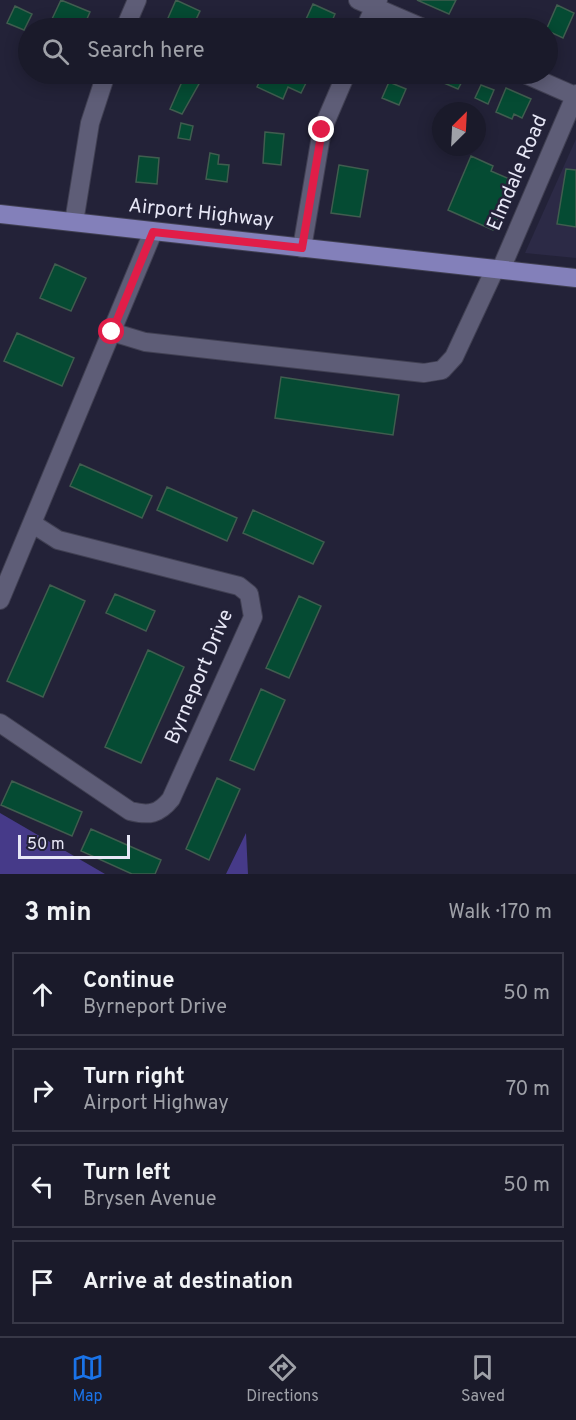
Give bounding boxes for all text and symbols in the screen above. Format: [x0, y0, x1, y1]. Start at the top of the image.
search box [18, 18, 558, 84]
icon: search [39, 35, 72, 68]
text: Search here [87, 38, 205, 65]
north arrow [432, 102, 486, 156]
street label: Elmdale Road [482, 111, 554, 235]
route end [308, 116, 334, 142]
street label: Airport Highway [127, 193, 275, 235]
route start [98, 318, 124, 344]
street label: Byrneport Drive [160, 606, 240, 748]
scale bar [18, 832, 130, 860]
text: 50 m [27, 835, 65, 855]
text: 3 min [24, 897, 92, 930]
text: Walk · 170 m [448, 900, 552, 926]
text: Continue [83, 968, 174, 995]
icon: ahead [26, 978, 59, 1011]
text: 50 m [503, 981, 550, 1007]
text: Byrneport Drive [83, 995, 227, 1021]
text: Turn right [83, 1064, 185, 1091]
icon: right [26, 1074, 59, 1107]
text: 70 m [506, 1077, 550, 1103]
text: Airport Highway [83, 1091, 229, 1117]
text: Turn left [83, 1160, 171, 1187]
icon: left [26, 1170, 59, 1203]
text: 50 m [503, 1173, 550, 1199]
text: Brysen Avenue [83, 1187, 216, 1213]
icon: arrive [26, 1266, 59, 1299]
text: Arrive at destination [83, 1269, 293, 1296]
tab: Map [71, 1351, 104, 1407]
tab: Directions [246, 1351, 319, 1407]
tab: Saved [461, 1351, 505, 1407]

